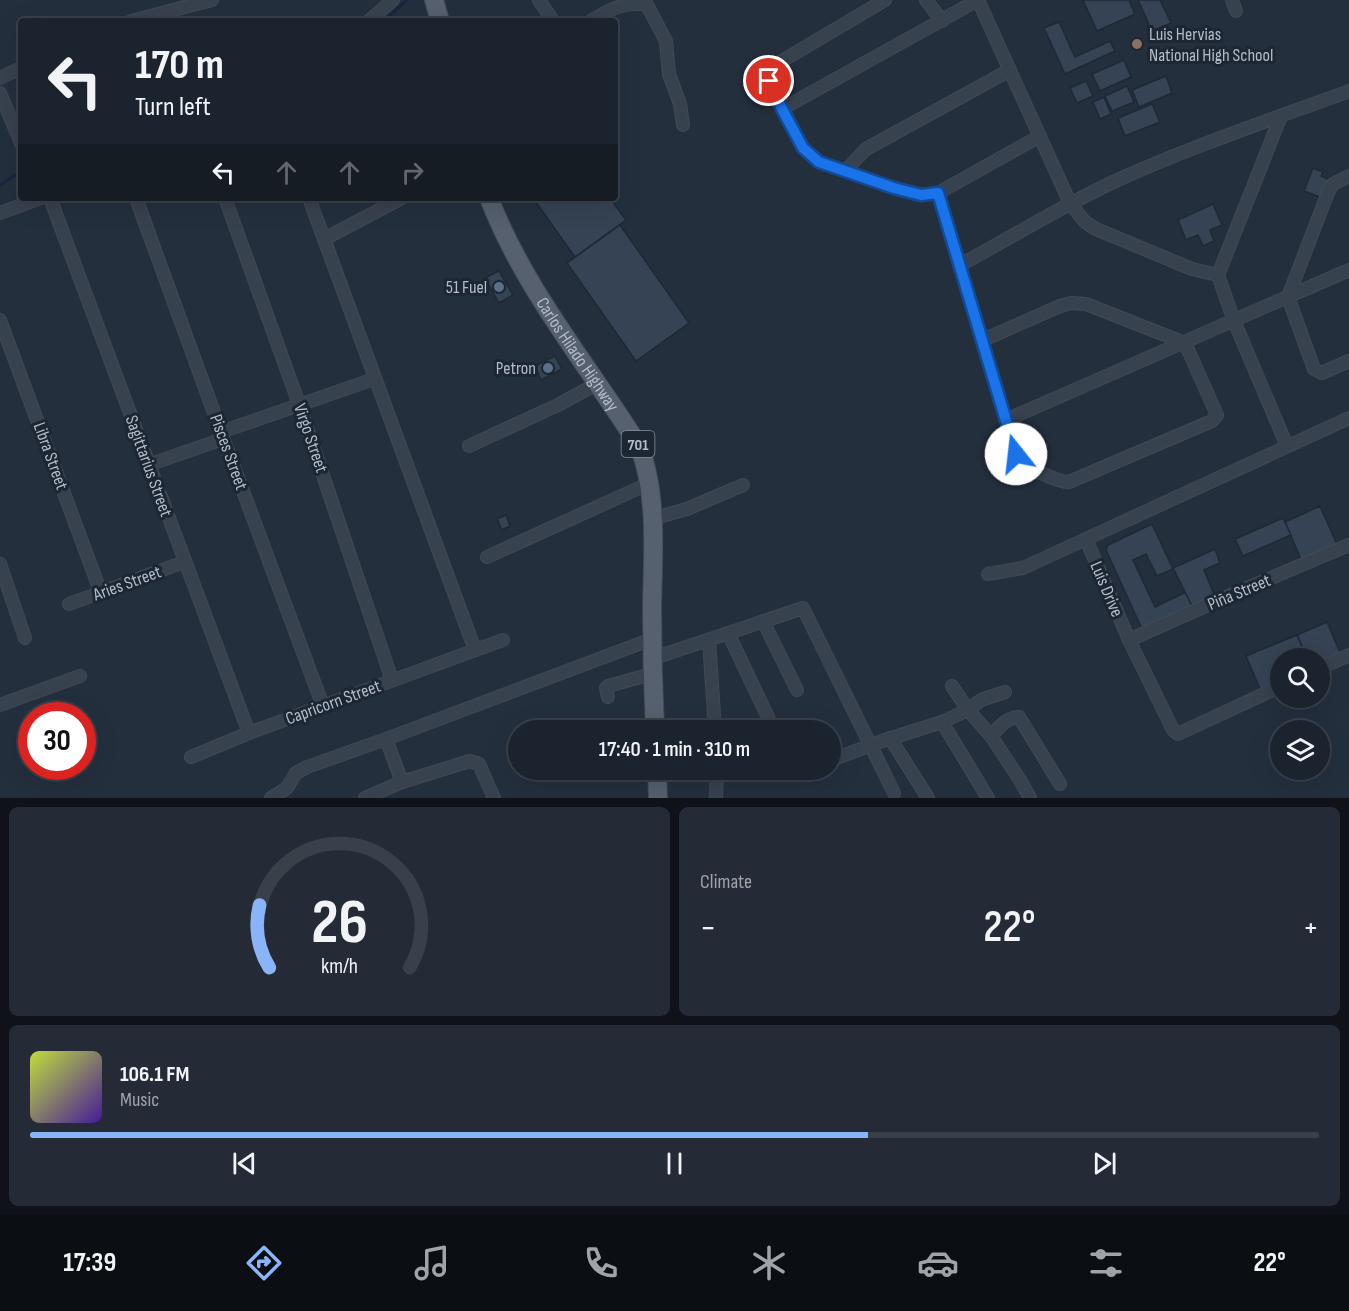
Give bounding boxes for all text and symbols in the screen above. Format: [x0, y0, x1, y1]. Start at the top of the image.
place label: Luis Hervias National High School [1149, 24, 1273, 66]
marker: Luis Hervias National High School [1130, 37, 1144, 51]
text: 170 m [135, 40, 224, 91]
icon: left [36, 42, 114, 120]
pin [743, 55, 794, 106]
icon: arrive [752, 64, 785, 97]
text: Turn left [135, 91, 211, 123]
icon: left [207, 156, 240, 189]
icon: ahead [270, 156, 303, 189]
icon: ahead [333, 156, 366, 189]
icon: right [396, 156, 429, 189]
place label: 51 Fuel [446, 277, 487, 298]
marker: 51 Fuel [492, 280, 506, 294]
street label: Carlos Hilado Highway [532, 294, 623, 415]
place label: Petron [496, 358, 536, 379]
marker: Petron [541, 361, 555, 375]
street label: Virgo Street [289, 401, 332, 476]
street label: Pisces Street [205, 411, 252, 493]
street label: Sagittarius Street [120, 413, 177, 520]
street label: Libra Street [29, 420, 73, 493]
position arrow [984, 422, 1048, 486]
road number: 701 [622, 431, 654, 457]
street label: Luis Drive [1085, 558, 1128, 620]
street label: Aries Street [89, 561, 165, 606]
street label: Piña Street [1205, 570, 1274, 615]
map controls [1270, 648, 1330, 780]
button: search [1270, 648, 1330, 708]
street label: Capricorn Street [283, 675, 384, 729]
speed limit sign: 30 [18, 702, 96, 780]
button: layers [1270, 720, 1330, 780]
text: 17:40 · 1 min · 310 m [599, 736, 750, 763]
text: Climate [700, 870, 752, 894]
text: 26 [311, 886, 368, 961]
text: 22° [983, 900, 1036, 955]
text: − [700, 908, 716, 948]
text: + [1303, 908, 1319, 948]
text: km/h [321, 955, 358, 980]
text: 106.1 FM [120, 1061, 189, 1088]
text: Music [120, 1088, 159, 1112]
icon: previous [228, 1147, 261, 1180]
icon: pause [658, 1147, 691, 1180]
icon: next [1088, 1147, 1121, 1180]
icon: directions [243, 1242, 285, 1284]
icon: music [411, 1242, 453, 1284]
icon: phone [580, 1242, 622, 1284]
icon: climate [748, 1242, 790, 1284]
icon: car [917, 1242, 959, 1284]
icon: filters [1085, 1242, 1127, 1284]
text: 17:39 [63, 1247, 116, 1279]
text: 22° [1254, 1247, 1286, 1279]

